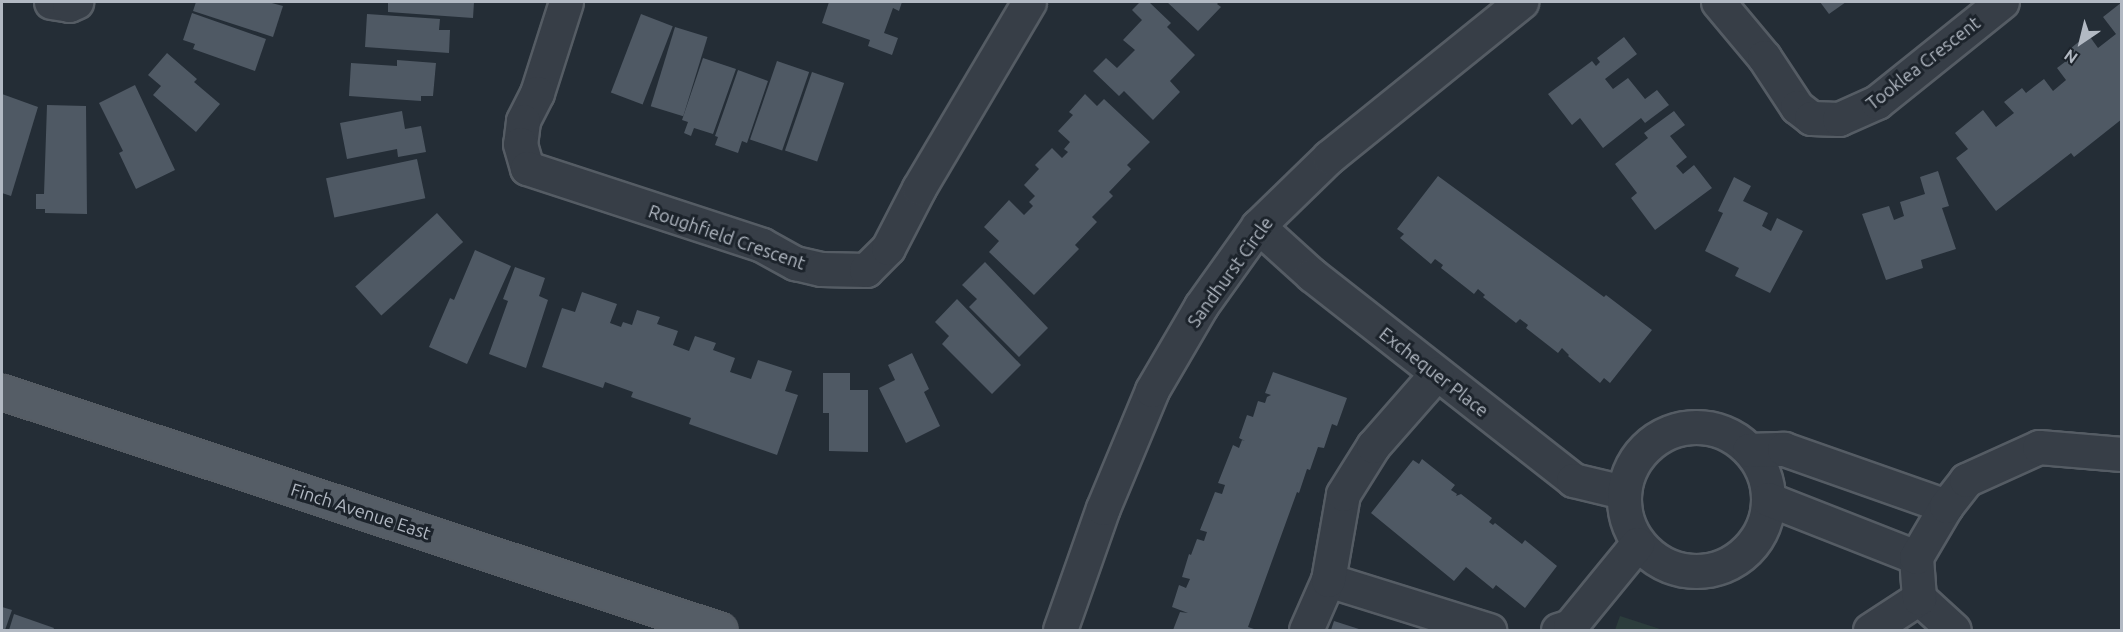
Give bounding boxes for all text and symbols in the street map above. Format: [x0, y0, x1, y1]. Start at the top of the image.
street label: Tooklea Crescent [1862, 12, 1984, 114]
north arrow [2051, 12, 2111, 72]
text: N [2061, 46, 2081, 68]
street label: Roughfield Crescent [646, 200, 808, 274]
street label: Sandhurst Circle [1183, 213, 1277, 331]
street label: Exchequer Place [1375, 323, 1493, 421]
street label: Finch Avenue East [288, 478, 434, 544]

